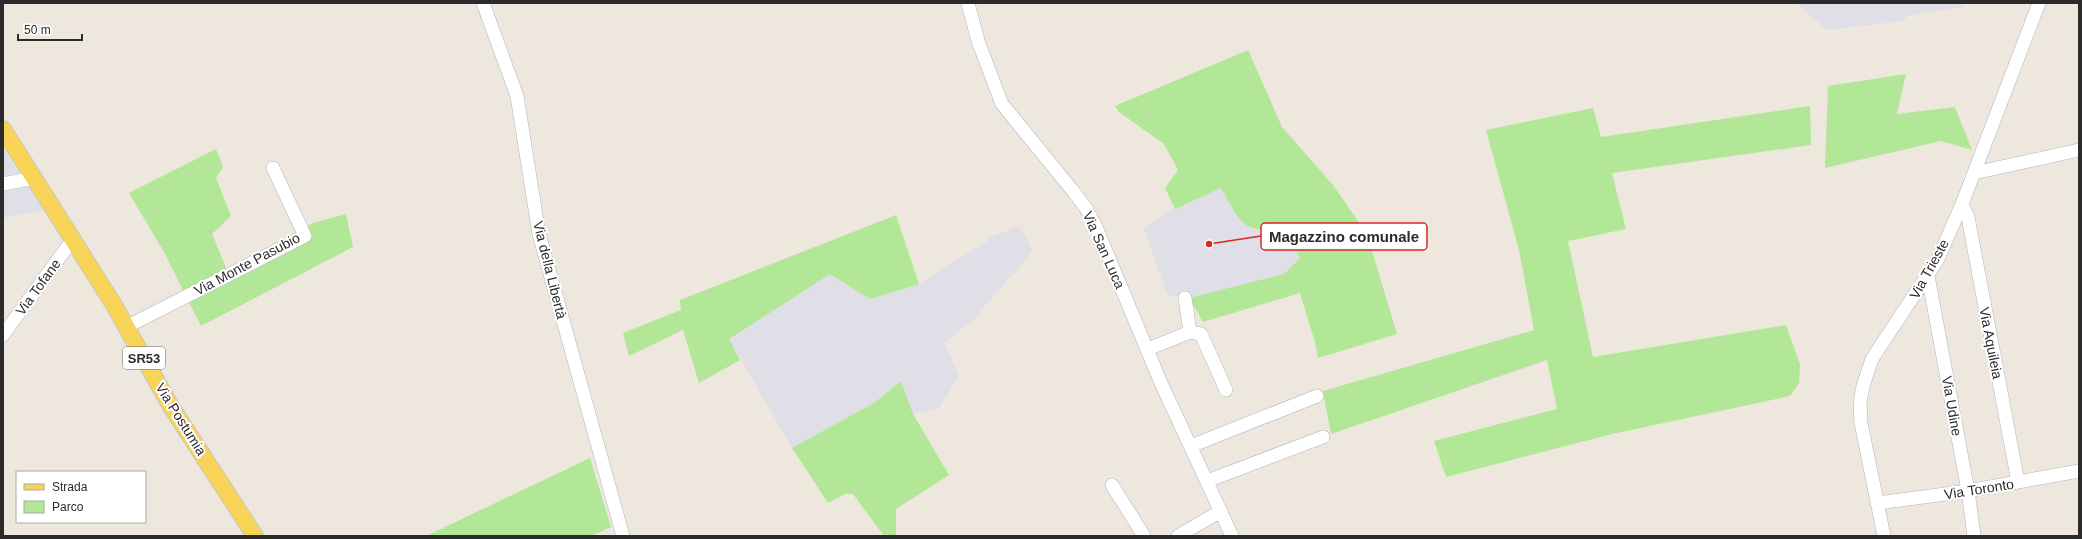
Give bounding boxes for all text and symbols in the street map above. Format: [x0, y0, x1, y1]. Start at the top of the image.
scale bar [18, 16, 82, 42]
text: 50 m [24, 23, 51, 37]
street label: Via San Luca [1080, 209, 1128, 291]
street label: Via della Libertà [530, 219, 570, 321]
callout: Magazzino comunale [1261, 223, 1427, 250]
text: Magazzino comunale [1269, 228, 1419, 245]
street label: Via Monte Pasubio [191, 229, 303, 299]
street label: Via Trieste [1906, 236, 1952, 302]
street label: Via Tofane [12, 256, 64, 318]
street label: Via Aquileia [1976, 306, 2006, 381]
road number: SR53 [123, 347, 165, 369]
street label: Via Udine [1939, 375, 1965, 437]
street label: Via Postumia [152, 380, 210, 458]
legend [16, 471, 146, 523]
street label: Via Toronto [1943, 476, 2015, 502]
text: Strada [52, 480, 88, 494]
text: Parco [52, 500, 84, 514]

